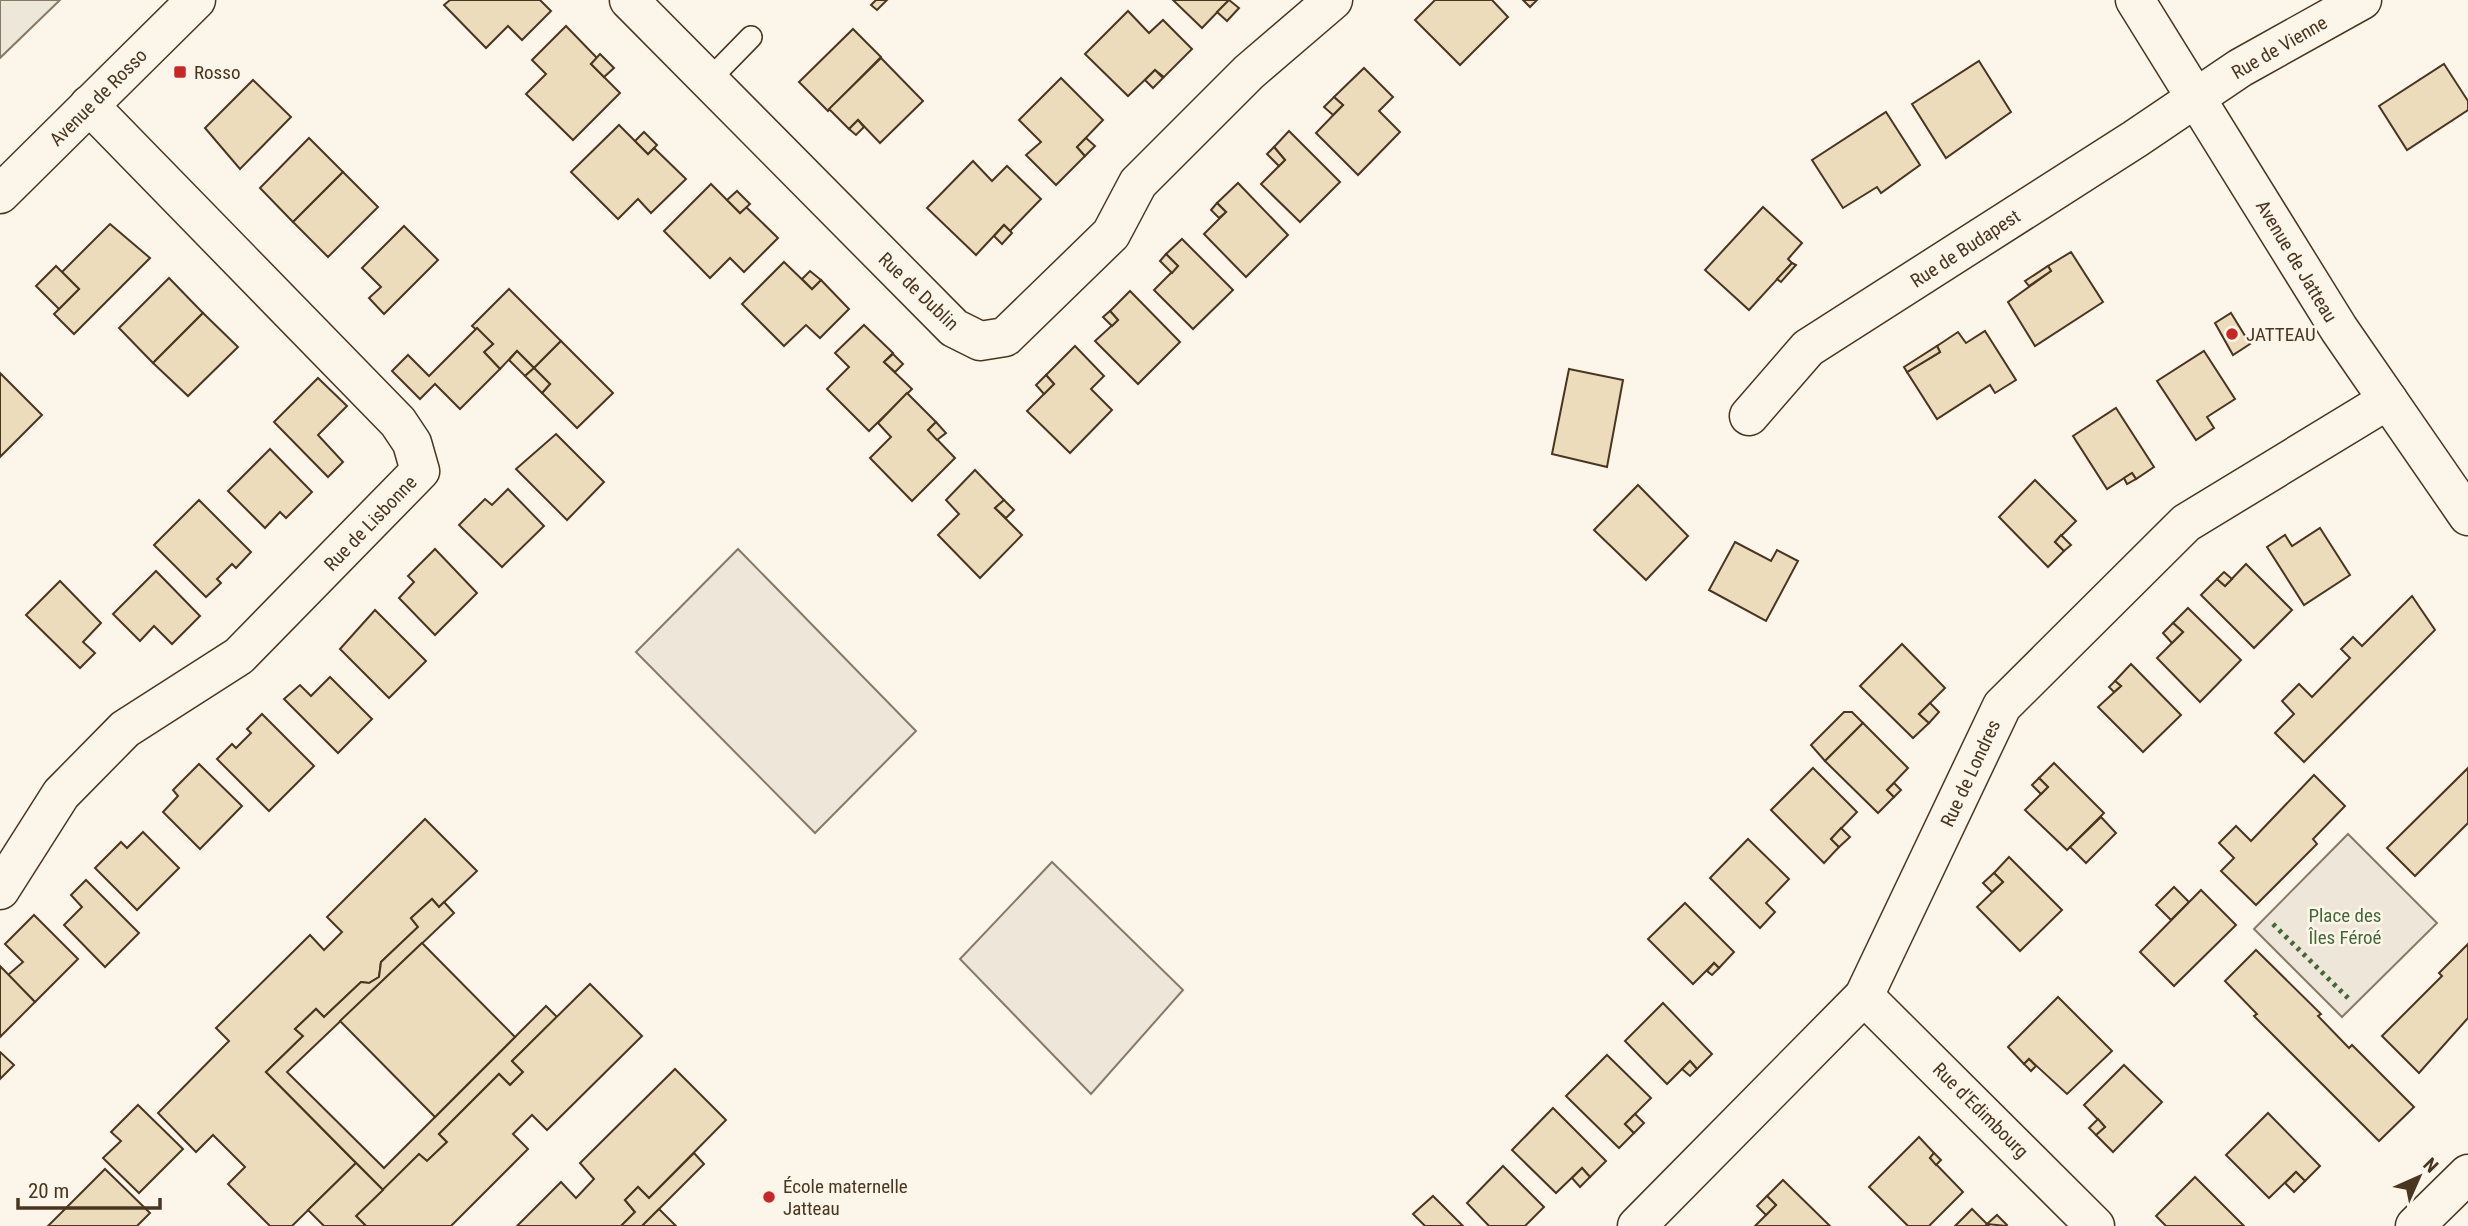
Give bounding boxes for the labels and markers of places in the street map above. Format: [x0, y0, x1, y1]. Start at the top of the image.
place label: Rosso [194, 61, 241, 84]
marker: Rosso [172, 64, 188, 80]
place label: JATTEAU [2246, 323, 2316, 346]
marker: JATTEAU [2224, 326, 2240, 342]
place label: École maternelle Jatteau [783, 1175, 908, 1220]
marker: École maternelle Jatteau [761, 1189, 777, 1205]

